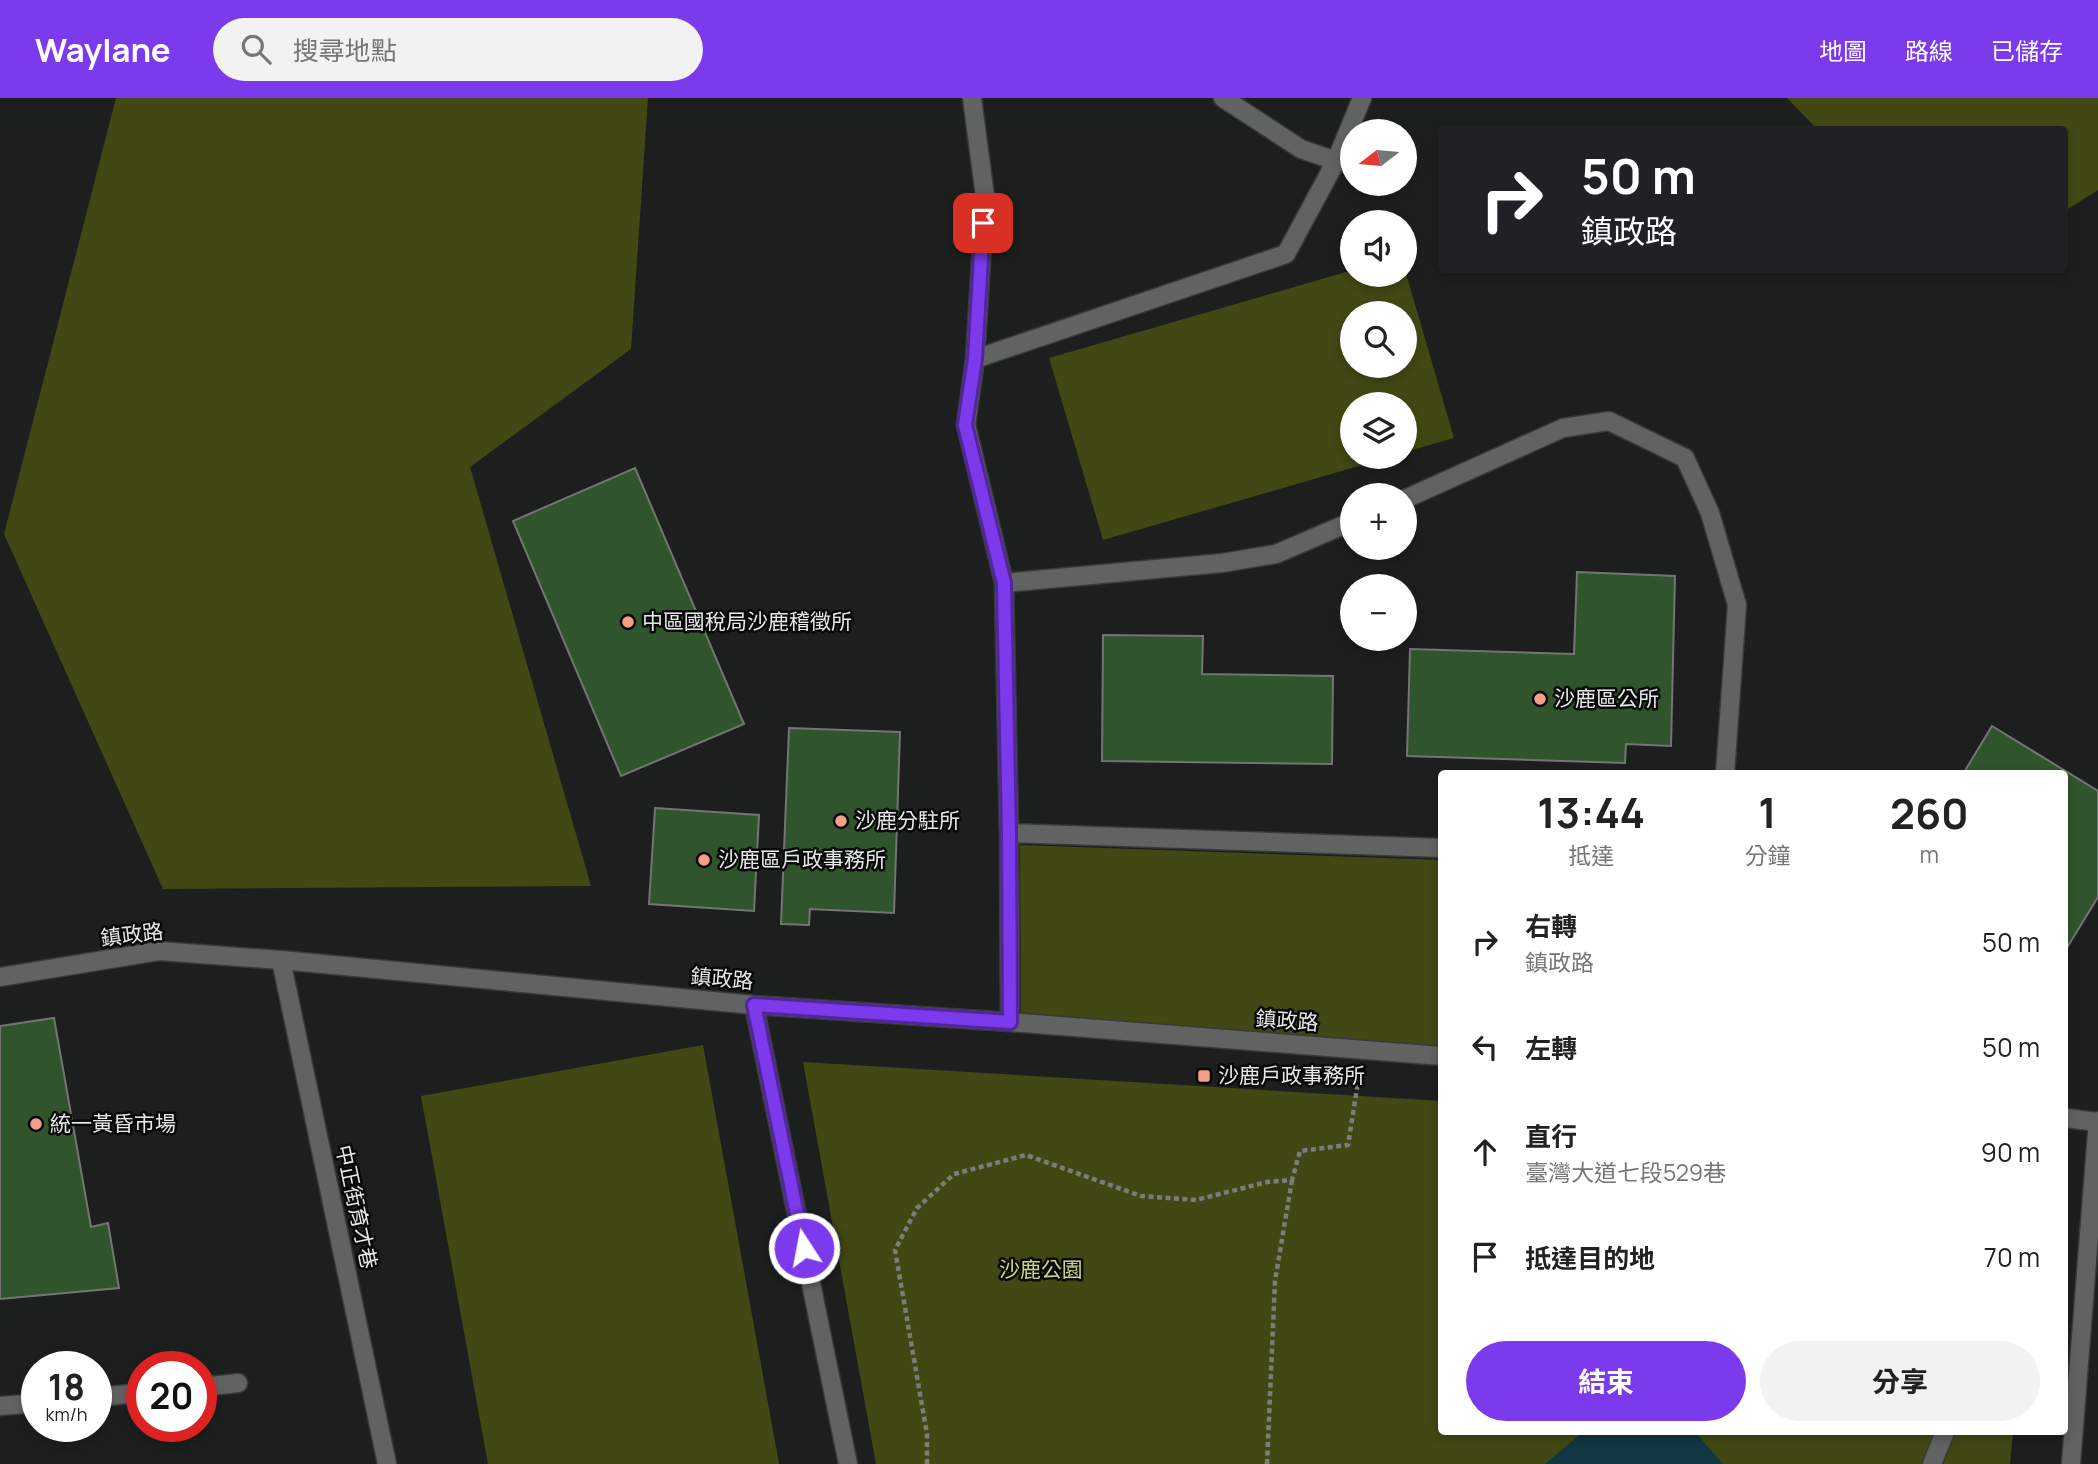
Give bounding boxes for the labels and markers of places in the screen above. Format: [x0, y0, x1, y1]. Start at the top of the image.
pin [953, 193, 1013, 253]
place label: 中區國稅局沙鹿稽徵所 [642, 607, 852, 635]
marker: 中區國稅局沙鹿稽徵所 [620, 614, 636, 630]
place label: 沙鹿區公所 [1554, 684, 1659, 712]
marker: 沙鹿區公所 [1532, 691, 1548, 707]
place label: 沙鹿分駐所 [855, 806, 960, 834]
marker: 沙鹿分駐所 [833, 813, 849, 829]
place label: 沙鹿區戶政事務所 [718, 845, 886, 873]
marker: 沙鹿區戶政事務所 [696, 852, 712, 868]
place label: 沙鹿戶政事務所 [1218, 1061, 1365, 1089]
marker: 沙鹿戶政事務所 [1196, 1068, 1212, 1084]
place label: 統一黃昏市場 [50, 1109, 176, 1137]
marker: 統一黃昏市場 [28, 1116, 44, 1132]

